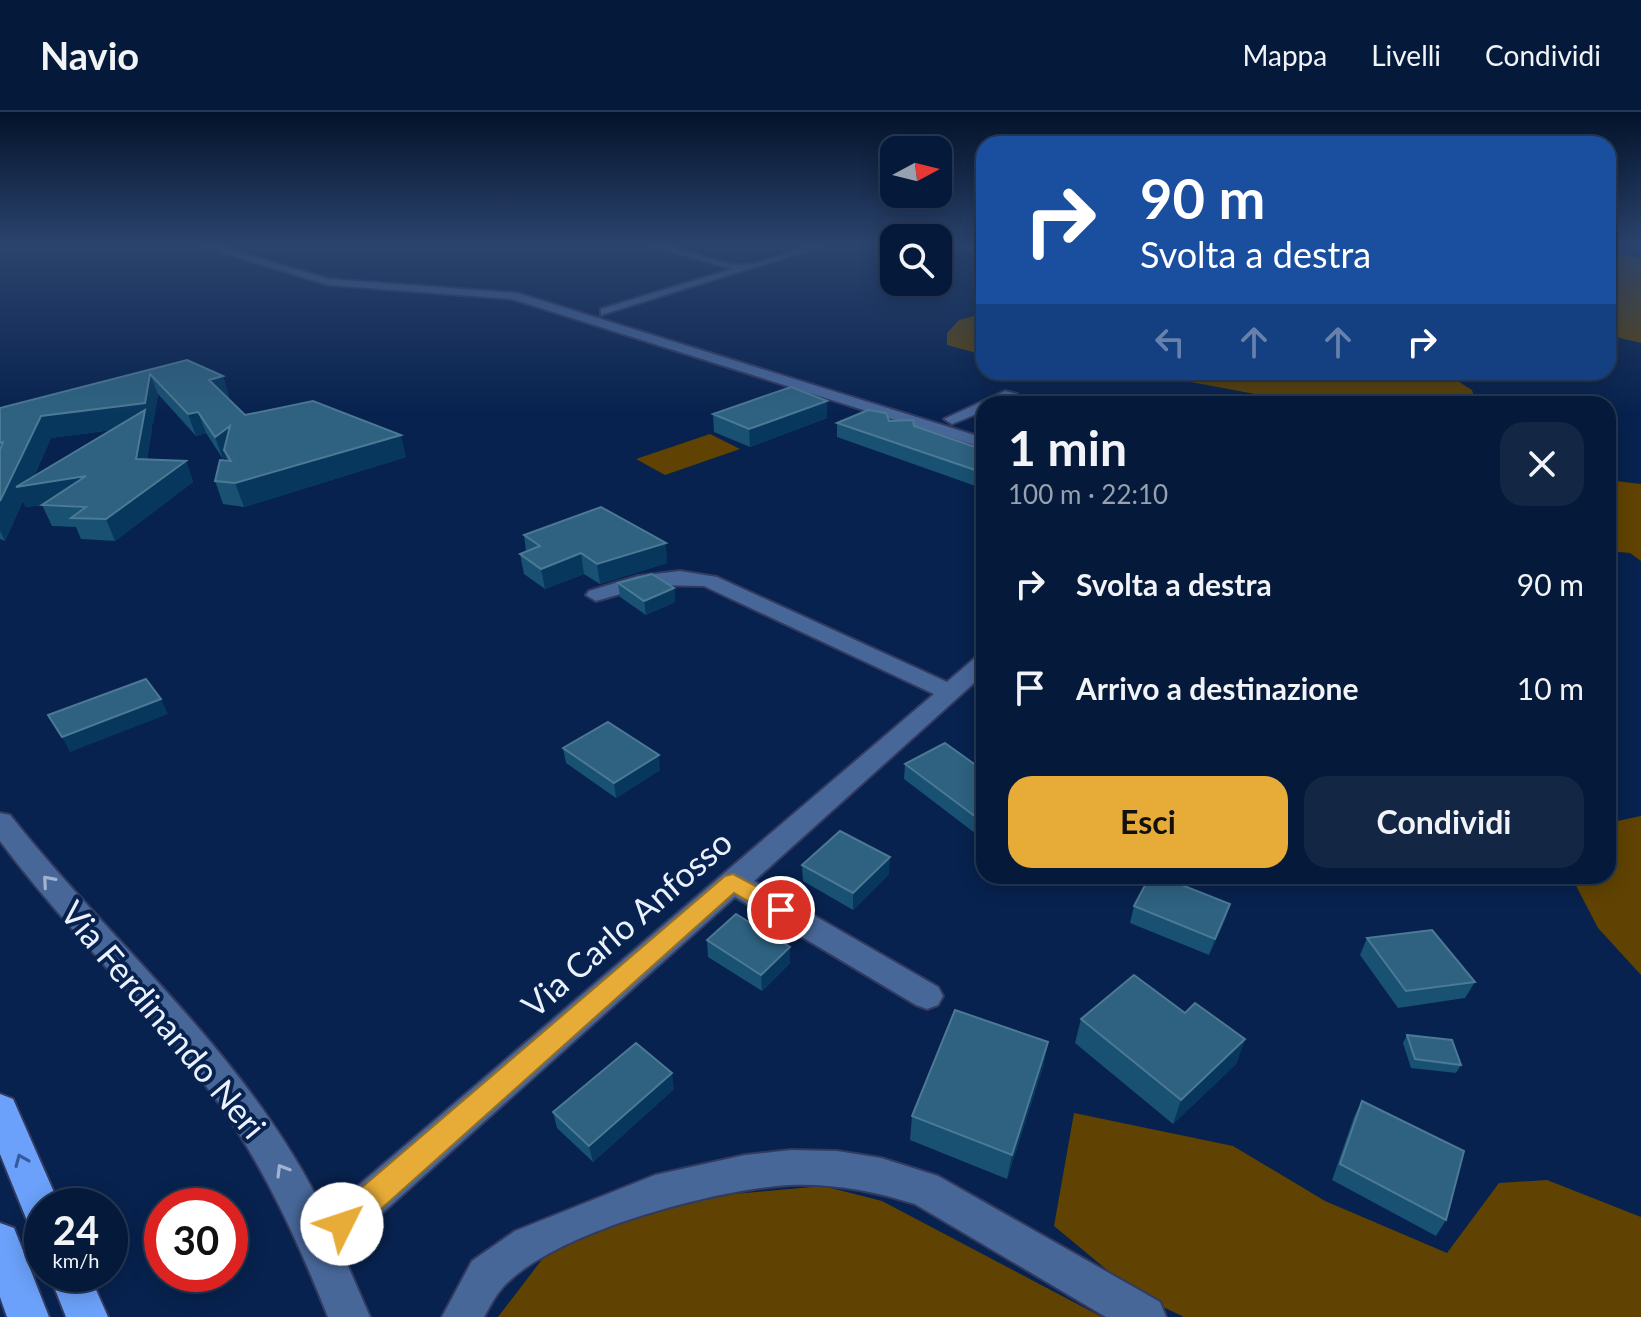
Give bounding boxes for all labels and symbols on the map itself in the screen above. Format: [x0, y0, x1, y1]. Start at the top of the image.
north arrow [880, 136, 952, 208]
street label: Via Carlo Anfosso [513, 821, 739, 1025]
one-way arrow [43, 876, 58, 891]
pin [747, 876, 815, 944]
street label: Via Ferdinando Neri [53, 892, 275, 1146]
one-way arrow [14, 1154, 31, 1168]
one-way arrow [276, 1164, 292, 1179]
position arrow [300, 1182, 384, 1266]
speed limit sign: 30 [144, 1188, 248, 1292]

